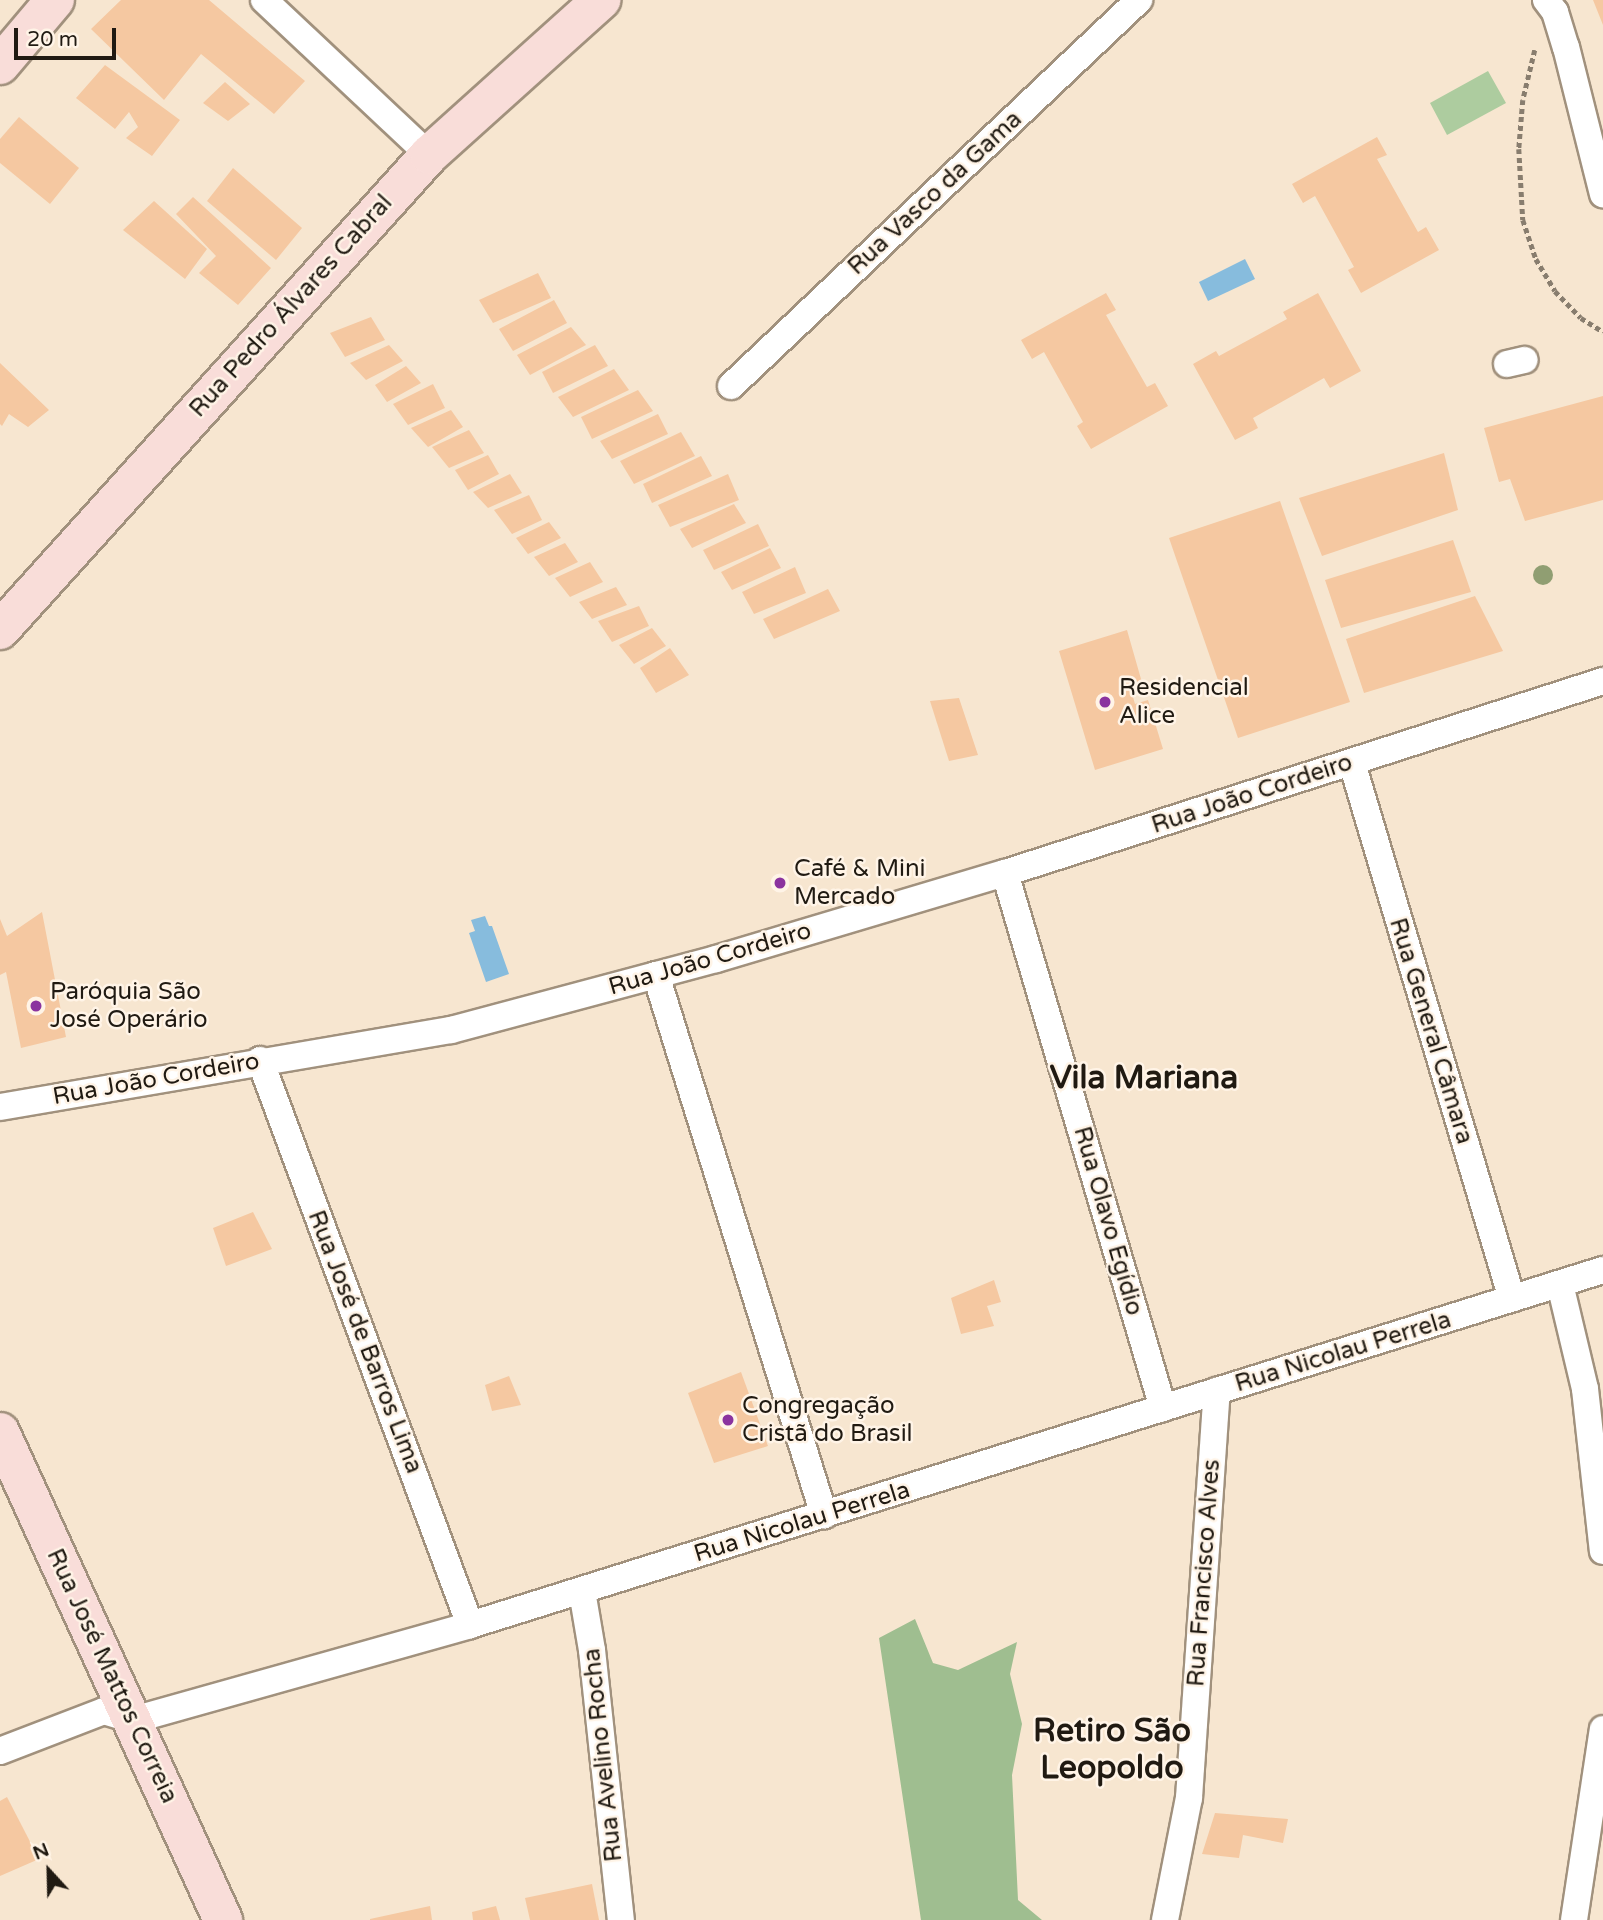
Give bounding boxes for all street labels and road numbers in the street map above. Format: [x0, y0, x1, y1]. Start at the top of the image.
street label: Rua Vasco da Gama [842, 105, 1028, 281]
street label: Rua Pedro Álvares Cabral [183, 189, 399, 423]
street label: Rua João Cordeiro [1148, 748, 1356, 840]
street label: Rua General Câmara [1383, 915, 1479, 1147]
street label: Rua João Cordeiro [605, 916, 815, 1002]
street label: Rua João Cordeiro [50, 1047, 262, 1111]
street label: Rua Olavo Egídio [1067, 1123, 1149, 1319]
street label: Rua José de Barros Lima [302, 1206, 428, 1478]
street label: Rua Nicolau Perrela [1231, 1305, 1455, 1399]
street label: Rua Francisco Alves [1182, 1458, 1226, 1688]
street label: Rua Nicolau Perrela [690, 1475, 914, 1569]
street label: Rua José Mattos Correia [40, 1544, 184, 1808]
street label: Rua Avelino Rocha [577, 1647, 629, 1863]

